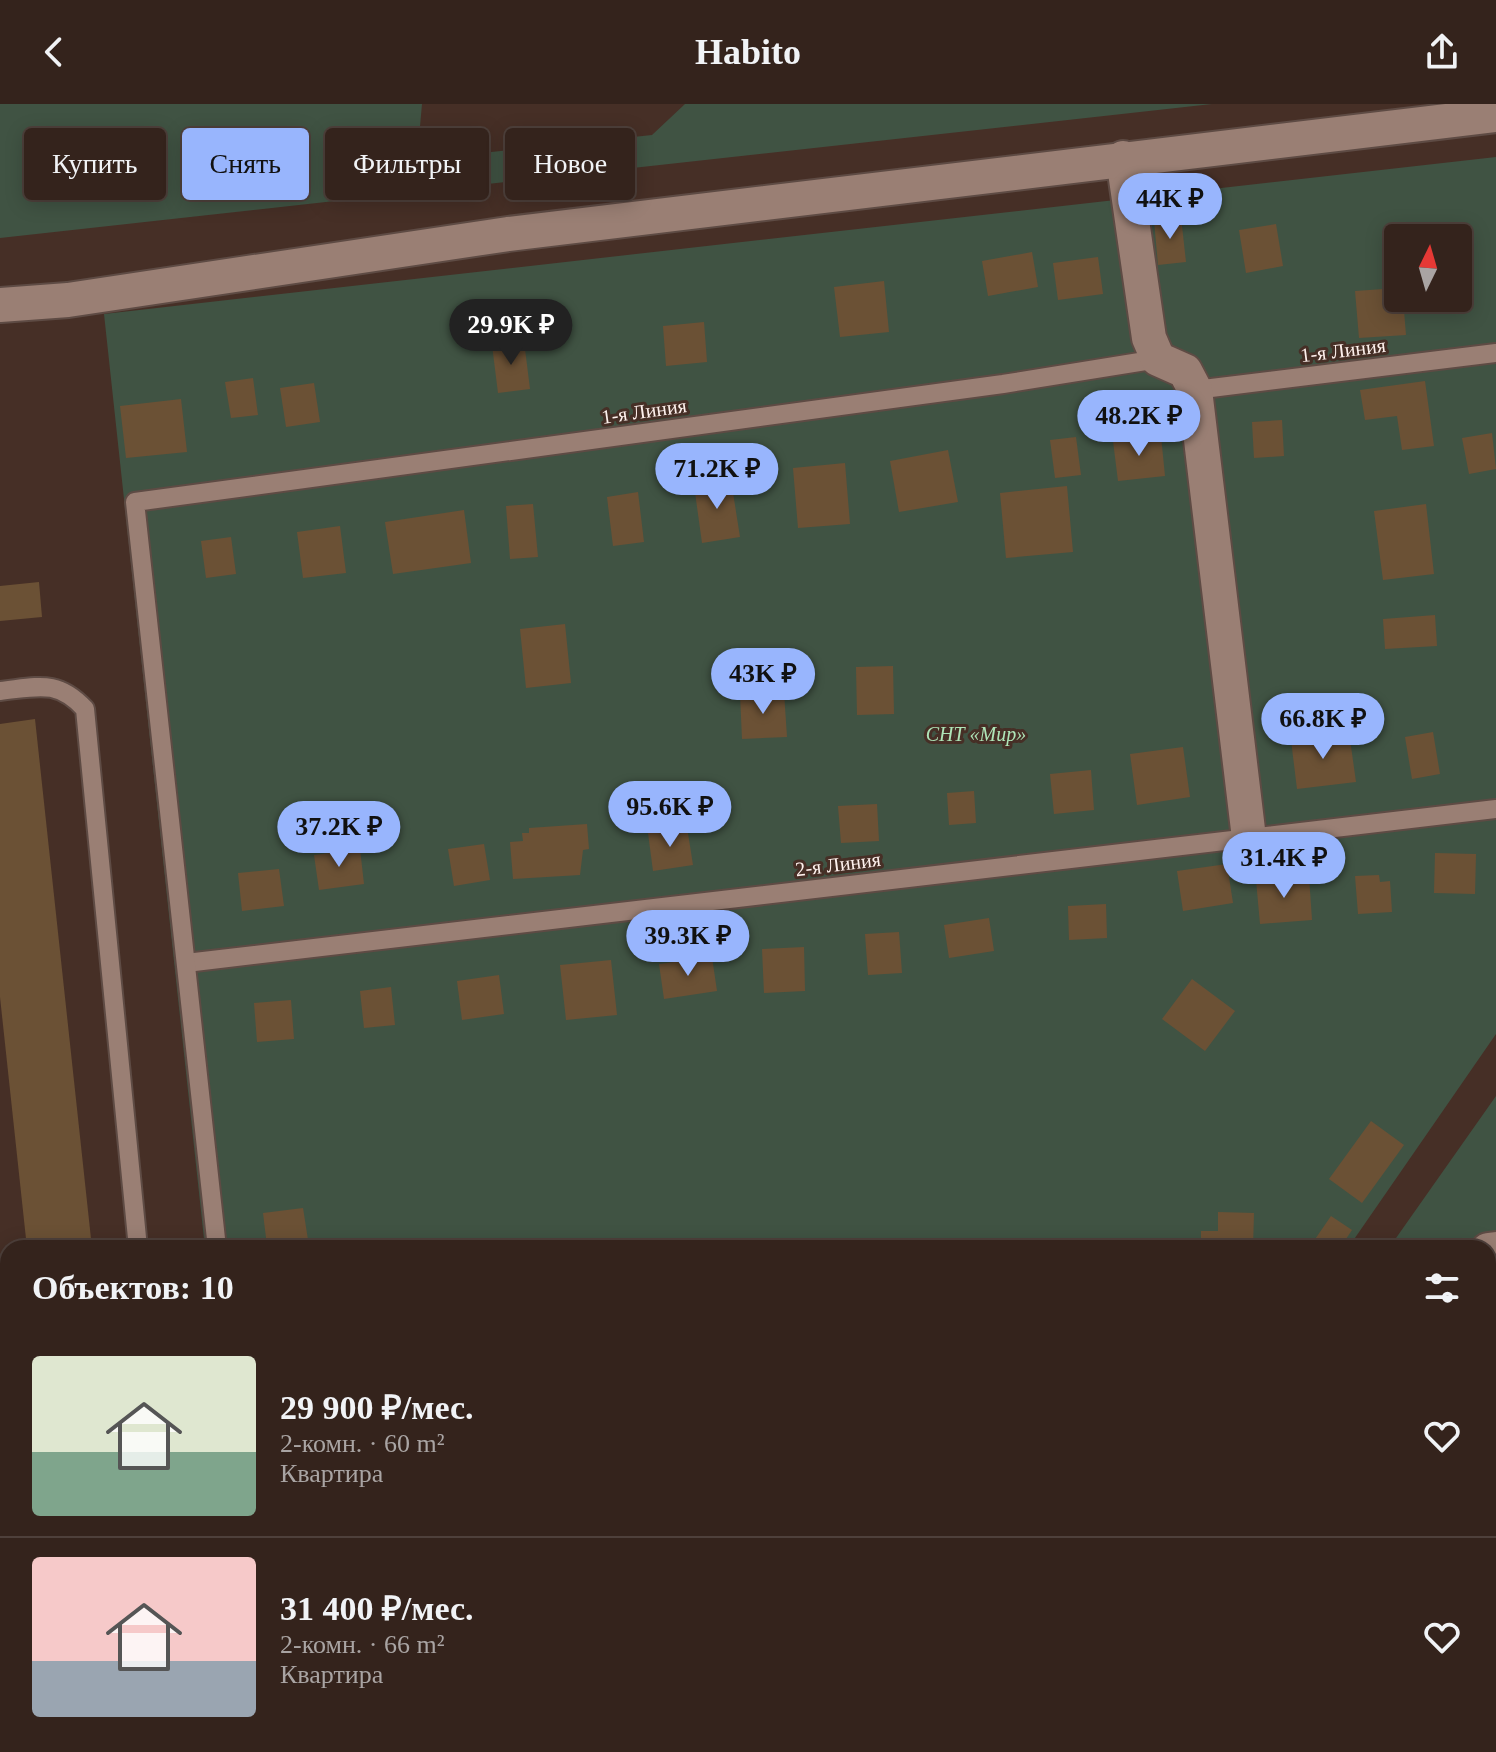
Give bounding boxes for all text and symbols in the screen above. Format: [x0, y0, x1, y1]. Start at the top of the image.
icon: back [32, 30, 76, 74]
icon: share [1420, 30, 1464, 74]
text: Habito [695, 32, 801, 72]
chip: Купить [24, 128, 166, 200]
chip: Снять [182, 128, 309, 200]
chip: Фильтры [325, 128, 489, 200]
chip: Новое [505, 128, 635, 200]
pin: 44K ₽ [1114, 173, 1226, 241]
text: 44K ₽ [1136, 184, 1204, 213]
north arrow [1384, 224, 1472, 312]
map controls [1384, 224, 1472, 312]
pin: 29.9K ₽ [437, 299, 585, 367]
text: 29.9K ₽ [467, 310, 555, 339]
street label: 1-я Линия [1299, 334, 1387, 366]
pin: 48.2K ₽ [1065, 390, 1213, 458]
street label: 1-я Линия [600, 394, 688, 428]
text: 48.2K ₽ [1095, 401, 1183, 430]
pin: 71.2K ₽ [643, 443, 791, 511]
text: 71.2K ₽ [673, 454, 761, 483]
pin: 43K ₽ [707, 648, 819, 716]
text: 43K ₽ [729, 659, 797, 688]
pin: 66.8K ₽ [1249, 693, 1397, 761]
text: 66.8K ₽ [1279, 704, 1367, 733]
park label: СНТ «Мир» [926, 723, 1026, 746]
pin: 95.6K ₽ [596, 781, 744, 849]
text: 95.6K ₽ [626, 792, 714, 821]
pin: 37.2K ₽ [265, 801, 413, 869]
text: 37.2K ₽ [295, 812, 383, 841]
pin: 31.4K ₽ [1210, 832, 1358, 900]
text: 31.4K ₽ [1240, 843, 1328, 872]
street label: 2-я Линия [794, 848, 882, 880]
pin: 39.3K ₽ [614, 910, 762, 978]
text: 39.3K ₽ [644, 921, 732, 950]
icon: filters [1420, 1266, 1464, 1310]
text: Объектов: 10 [32, 1269, 234, 1306]
icon: home [96, 1388, 192, 1484]
text: 29 900 ₽/мес. [280, 1389, 474, 1426]
icon: heart [1420, 1414, 1464, 1458]
text: 2-комн. · 60 m² [280, 1429, 445, 1458]
text: Квартира [280, 1459, 383, 1488]
icon: home [96, 1589, 192, 1685]
text: 31 400 ₽/мес. [280, 1590, 474, 1627]
icon: heart [1420, 1615, 1464, 1659]
text: 2-комн. · 66 m² [280, 1630, 445, 1659]
text: Квартира [280, 1660, 383, 1689]

